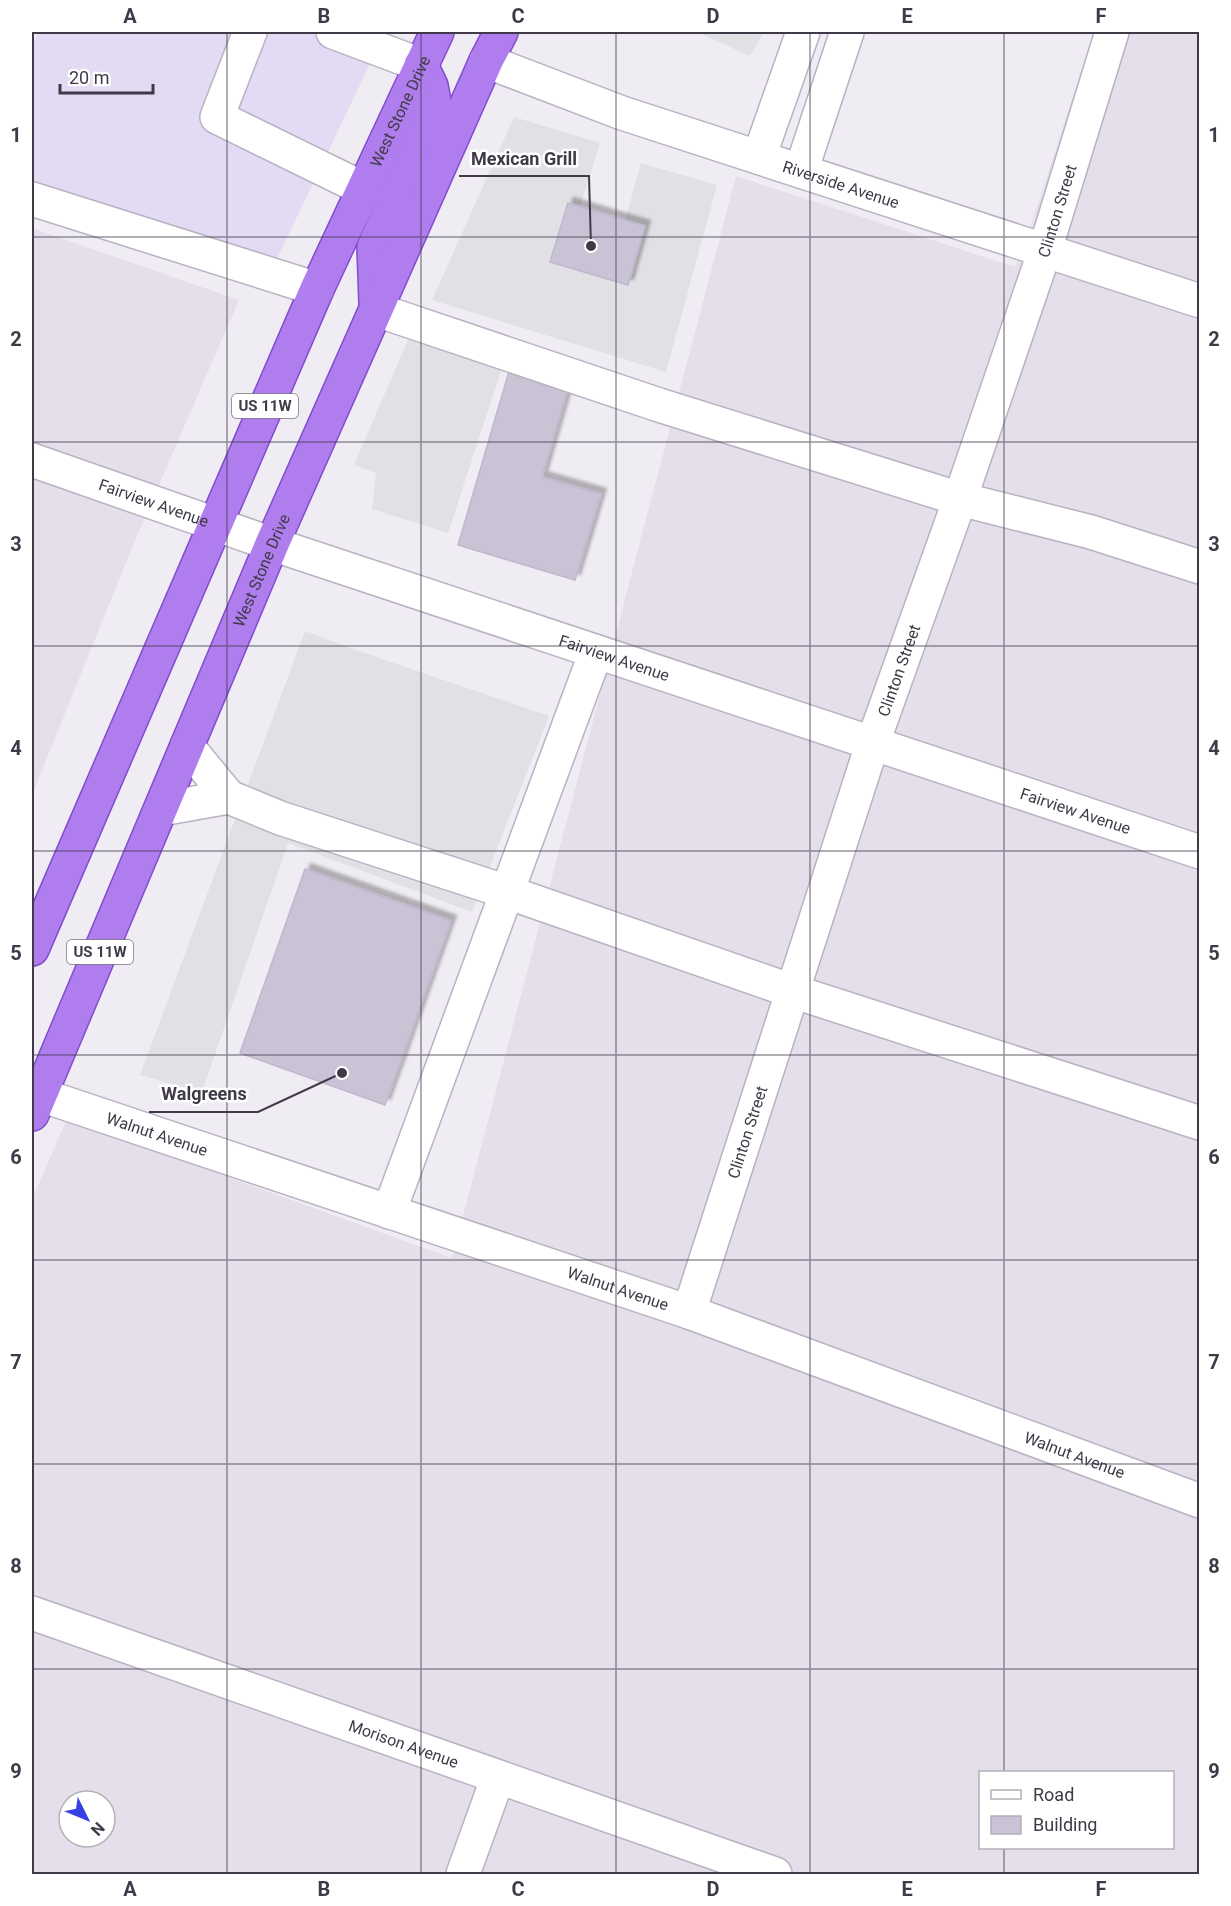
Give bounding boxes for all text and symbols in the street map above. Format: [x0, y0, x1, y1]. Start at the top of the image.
text: A [123, 4, 137, 28]
text: B [318, 4, 330, 28]
text: C [511, 4, 525, 28]
text: D [707, 4, 720, 28]
text: E [901, 4, 913, 28]
text: F [1096, 4, 1107, 28]
street label: West Stone Drive [366, 53, 434, 170]
scale bar [60, 57, 153, 95]
text: 20 m [69, 67, 109, 88]
text: 1 [10, 123, 22, 147]
text: 1 [1208, 123, 1220, 147]
callout: Mexican Grill [459, 140, 589, 176]
text: Mexican Grill [471, 148, 577, 169]
street label: Riverside Avenue [780, 156, 902, 212]
street label: Clinton Street [1034, 162, 1080, 260]
text: 2 [10, 327, 22, 351]
text: 2 [1208, 327, 1220, 351]
road number: US 11W [232, 394, 298, 418]
street label: Fairview Avenue [96, 475, 211, 531]
street label: West Stone Drive [229, 511, 294, 630]
text: 3 [10, 532, 22, 556]
text: 3 [1208, 532, 1220, 556]
street label: Clinton Street [874, 622, 924, 719]
street label: Fairview Avenue [557, 630, 672, 685]
text: 4 [10, 736, 22, 760]
text: 4 [1208, 736, 1220, 760]
street label: Fairview Avenue [1018, 784, 1133, 838]
road number: US 11W [67, 940, 133, 964]
text: 5 [10, 941, 22, 965]
text: 5 [1208, 941, 1220, 965]
callout: Walgreens [149, 1076, 258, 1112]
text: Walgreens [161, 1083, 247, 1104]
street label: Clinton Street [723, 1083, 771, 1181]
street label: Walnut Avenue [104, 1108, 210, 1160]
text: 6 [10, 1145, 22, 1169]
text: 6 [1208, 1145, 1220, 1169]
street label: Walnut Avenue [565, 1262, 671, 1314]
text: 7 [10, 1350, 22, 1374]
text: 7 [1208, 1350, 1220, 1374]
street label: Walnut Avenue [1022, 1427, 1128, 1482]
text: 8 [10, 1554, 22, 1578]
text: 8 [1208, 1554, 1220, 1578]
street label: Morison Avenue [346, 1716, 461, 1772]
text: 9 [10, 1759, 22, 1783]
text: 9 [1208, 1759, 1220, 1783]
legend [979, 1771, 1174, 1849]
text: Road [1033, 1784, 1074, 1805]
north arrow [57, 1789, 117, 1849]
text: Building [1033, 1814, 1097, 1835]
text: N [87, 1818, 108, 1839]
text: A [123, 1877, 137, 1901]
text: B [318, 1877, 330, 1901]
text: C [511, 1877, 525, 1901]
text: D [707, 1877, 720, 1901]
text: E [901, 1877, 913, 1901]
text: F [1096, 1877, 1107, 1901]

